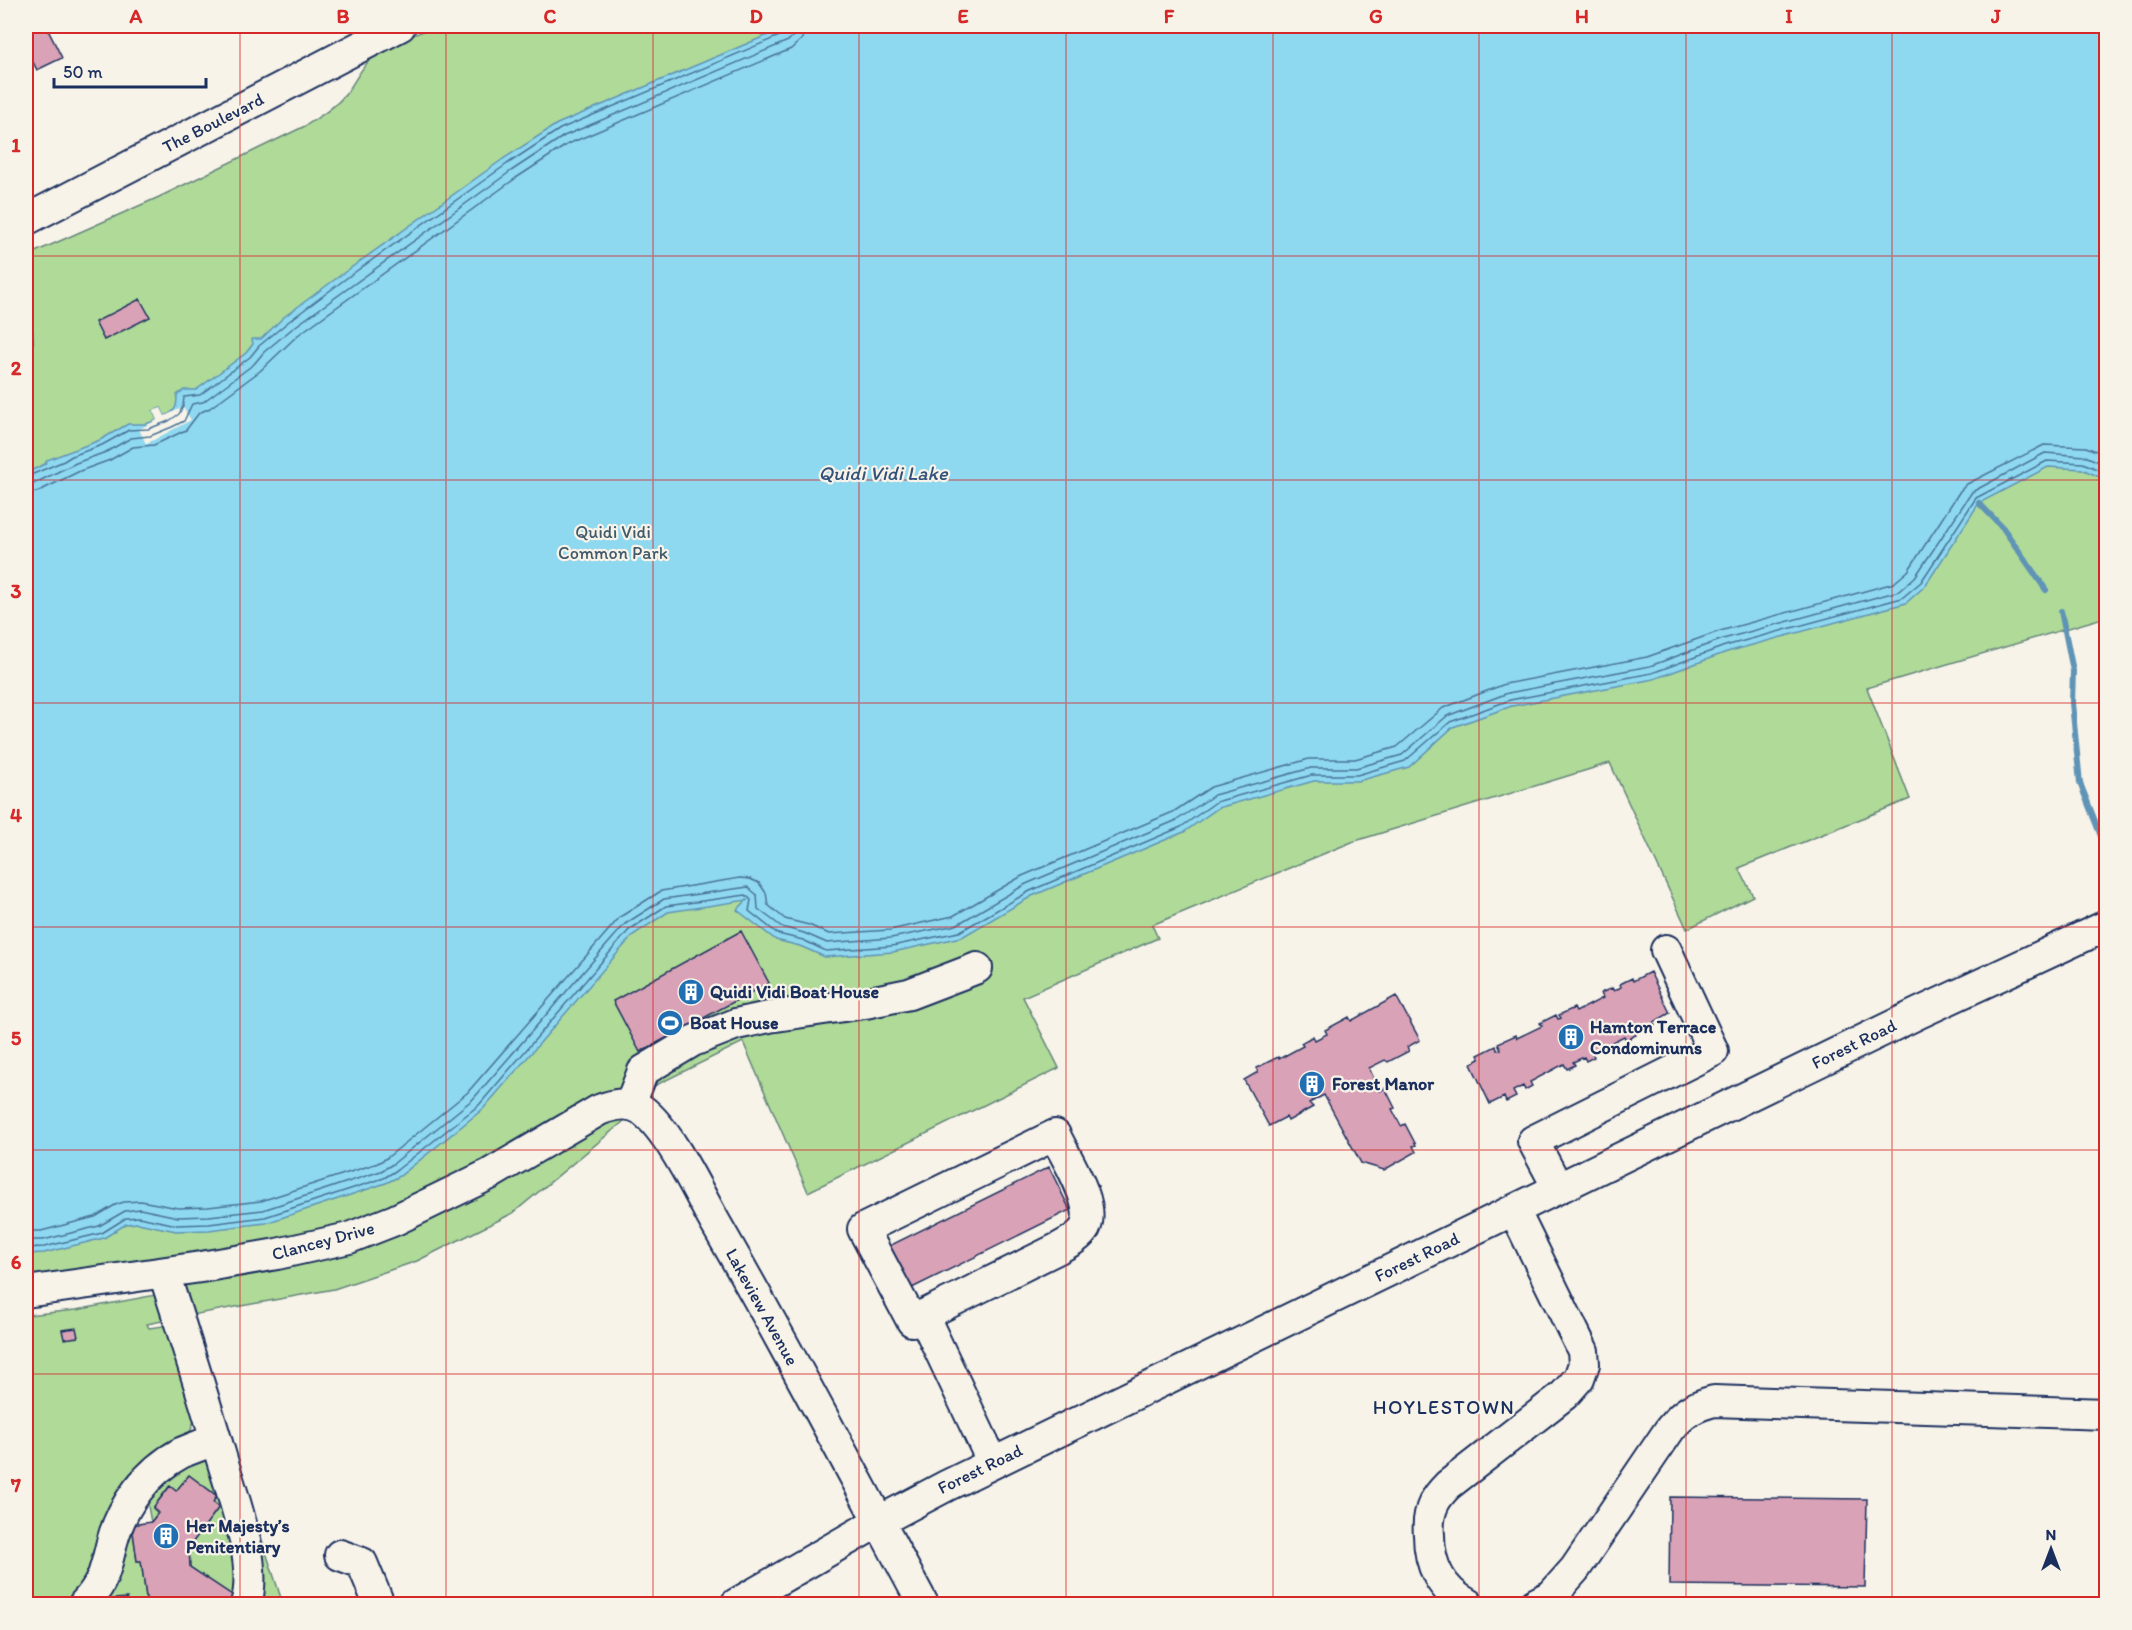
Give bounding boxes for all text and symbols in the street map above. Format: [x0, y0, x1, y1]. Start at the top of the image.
text: A [129, 4, 143, 28]
text: B [337, 4, 350, 28]
text: C [544, 4, 557, 28]
text: D [749, 4, 763, 28]
text: E [957, 4, 969, 28]
text: F [1164, 4, 1175, 28]
text: G [1369, 4, 1383, 28]
text: H [1575, 4, 1589, 28]
text: I [1785, 4, 1793, 28]
text: J [1990, 4, 2001, 28]
scale bar [54, 51, 206, 89]
text: 50 m [63, 61, 103, 83]
street label: The Boulevard [159, 88, 268, 158]
text: 1 [11, 133, 21, 157]
text: 2 [11, 356, 22, 380]
water label: Quidi Vidi Lake [819, 461, 949, 485]
park label: Quidi Vidi Common Park [558, 521, 668, 564]
text: 3 [11, 579, 22, 603]
text: 4 [10, 803, 22, 827]
building icon: Quidi Vidi Boat House [676, 977, 706, 1007]
place label: Quidi Vidi Boat House [710, 981, 879, 1003]
sports icon: Boat House [655, 1008, 685, 1038]
place label: Boat House [690, 1012, 779, 1034]
street label: Forest Road [1808, 1014, 1900, 1074]
place label: Hamton Terrace Condominums [1590, 1016, 1717, 1059]
building icon: Hamton Terrace Condominums [1556, 1022, 1586, 1052]
text: 5 [11, 1026, 22, 1050]
building icon: Forest Manor [1297, 1069, 1327, 1099]
place label: Forest Manor [1332, 1073, 1435, 1095]
street label: Clancey Drive [269, 1217, 377, 1265]
street label: Forest Road [1371, 1227, 1463, 1287]
street label: Lakeview Avenue [721, 1245, 803, 1369]
text: 6 [11, 1250, 22, 1274]
district label: HOYLESTOWN [1373, 1395, 1515, 1419]
street label: Forest Road [934, 1439, 1026, 1499]
text: 7 [10, 1473, 21, 1497]
place label: Her Majesty’s Penitentiary [186, 1515, 290, 1558]
north arrow [2021, 1519, 2081, 1579]
building icon: Her Majesty’s Penitentiary [151, 1521, 181, 1551]
text: N [2046, 1525, 2056, 1544]

